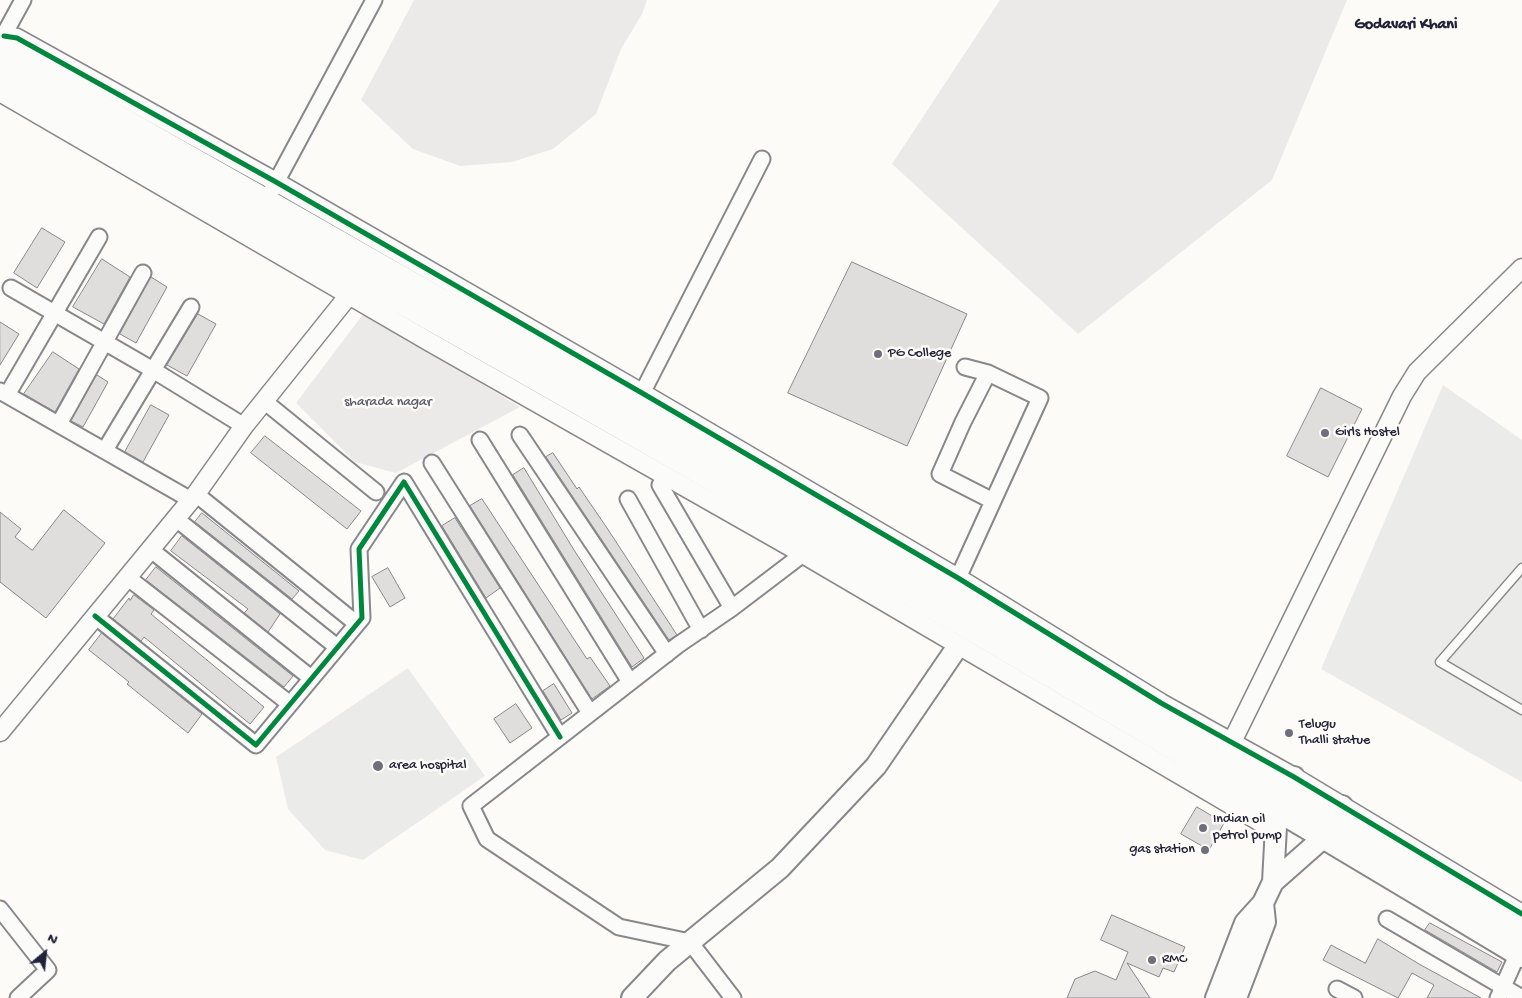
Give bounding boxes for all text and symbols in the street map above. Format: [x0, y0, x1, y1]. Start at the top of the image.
district label: Godavari Khani [1355, 16, 1457, 36]
place label: PG College [888, 346, 951, 362]
marker: PG College [872, 348, 884, 360]
park label: sharada nagar [344, 395, 432, 411]
place label: Girls Hostel [1335, 425, 1400, 441]
marker: Girls Hostel [1319, 427, 1331, 439]
place label: Telugu Thalli statue [1299, 717, 1370, 750]
marker: Telugu Thalli statue [1283, 727, 1295, 739]
place label: area hospital [389, 758, 466, 774]
marker: area hospital [371, 759, 385, 773]
place label: Indian oil petrol pump [1213, 812, 1282, 844]
marker: Indian oil petrol pump [1197, 822, 1209, 834]
place label: gas station [1129, 842, 1195, 858]
marker: gas station [1199, 844, 1211, 856]
north arrow [20, 928, 70, 978]
text: N [44, 930, 60, 949]
place label: RMC [1162, 952, 1187, 968]
marker: RMC [1146, 954, 1158, 966]

